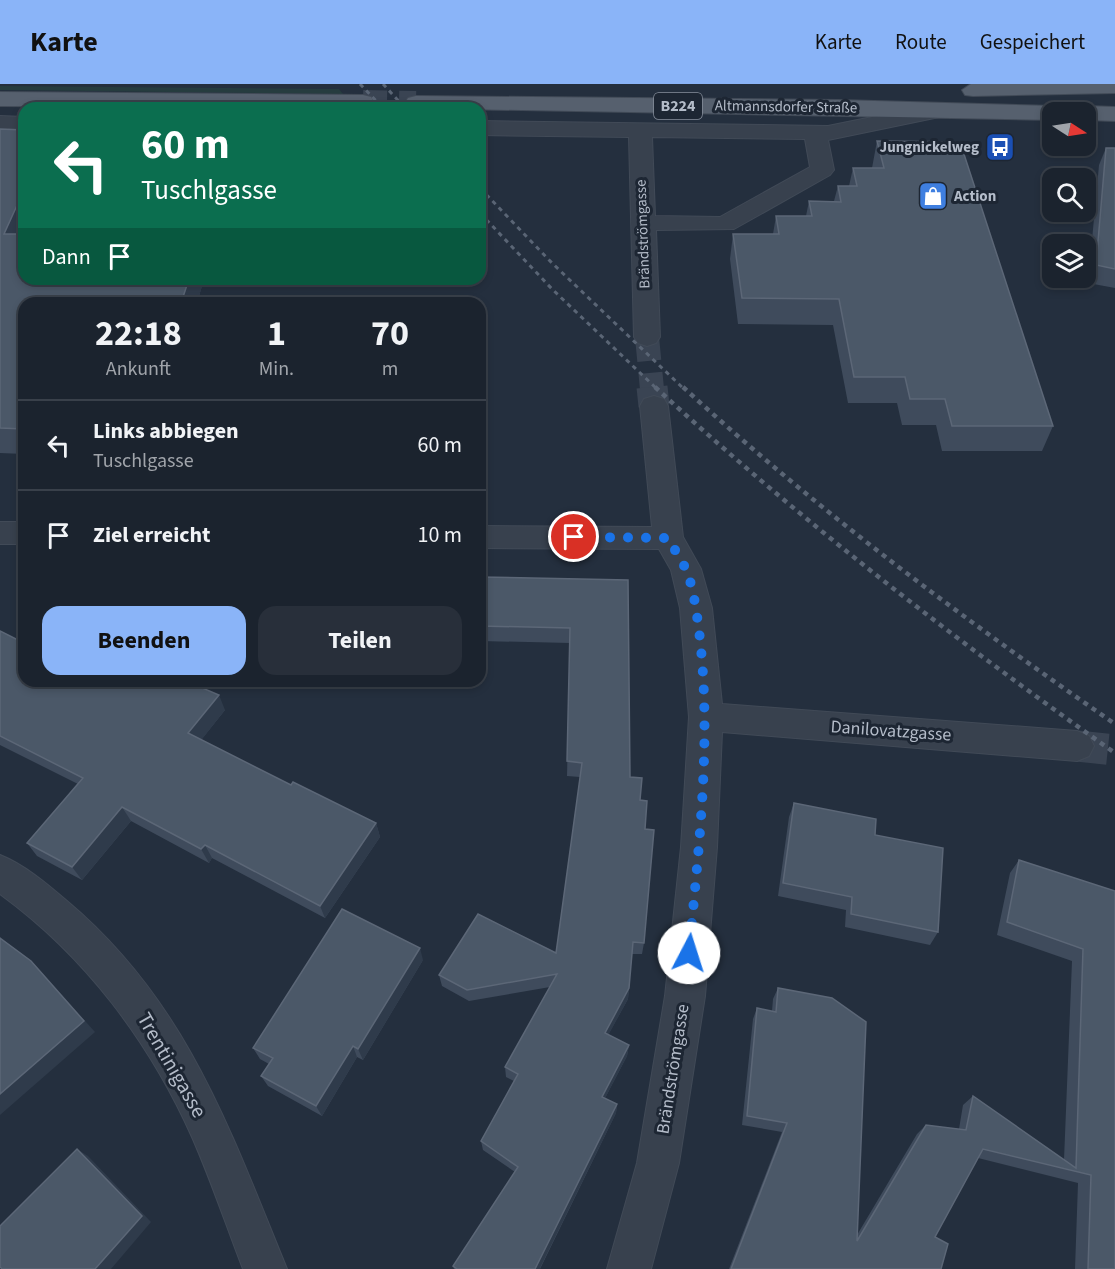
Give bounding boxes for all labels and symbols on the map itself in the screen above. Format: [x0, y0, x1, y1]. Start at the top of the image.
road number: B224 [654, 93, 702, 119]
street label: Altmannsdorfer Straße [715, 95, 857, 119]
north arrow [1042, 102, 1096, 156]
bus stop icon: Jungnickelweg [984, 131, 1016, 163]
place label: Jungnickelweg [880, 137, 979, 158]
street label: Brändströmgasse [631, 179, 655, 289]
shop icon: Action [917, 180, 949, 212]
place label: Action [953, 186, 996, 207]
pin [548, 511, 599, 562]
street label: Danilovatzgasse [830, 714, 952, 748]
position arrow [657, 921, 721, 985]
street label: Brändströmgasse [650, 1002, 696, 1136]
street label: Trentinigasse [130, 1007, 214, 1123]

